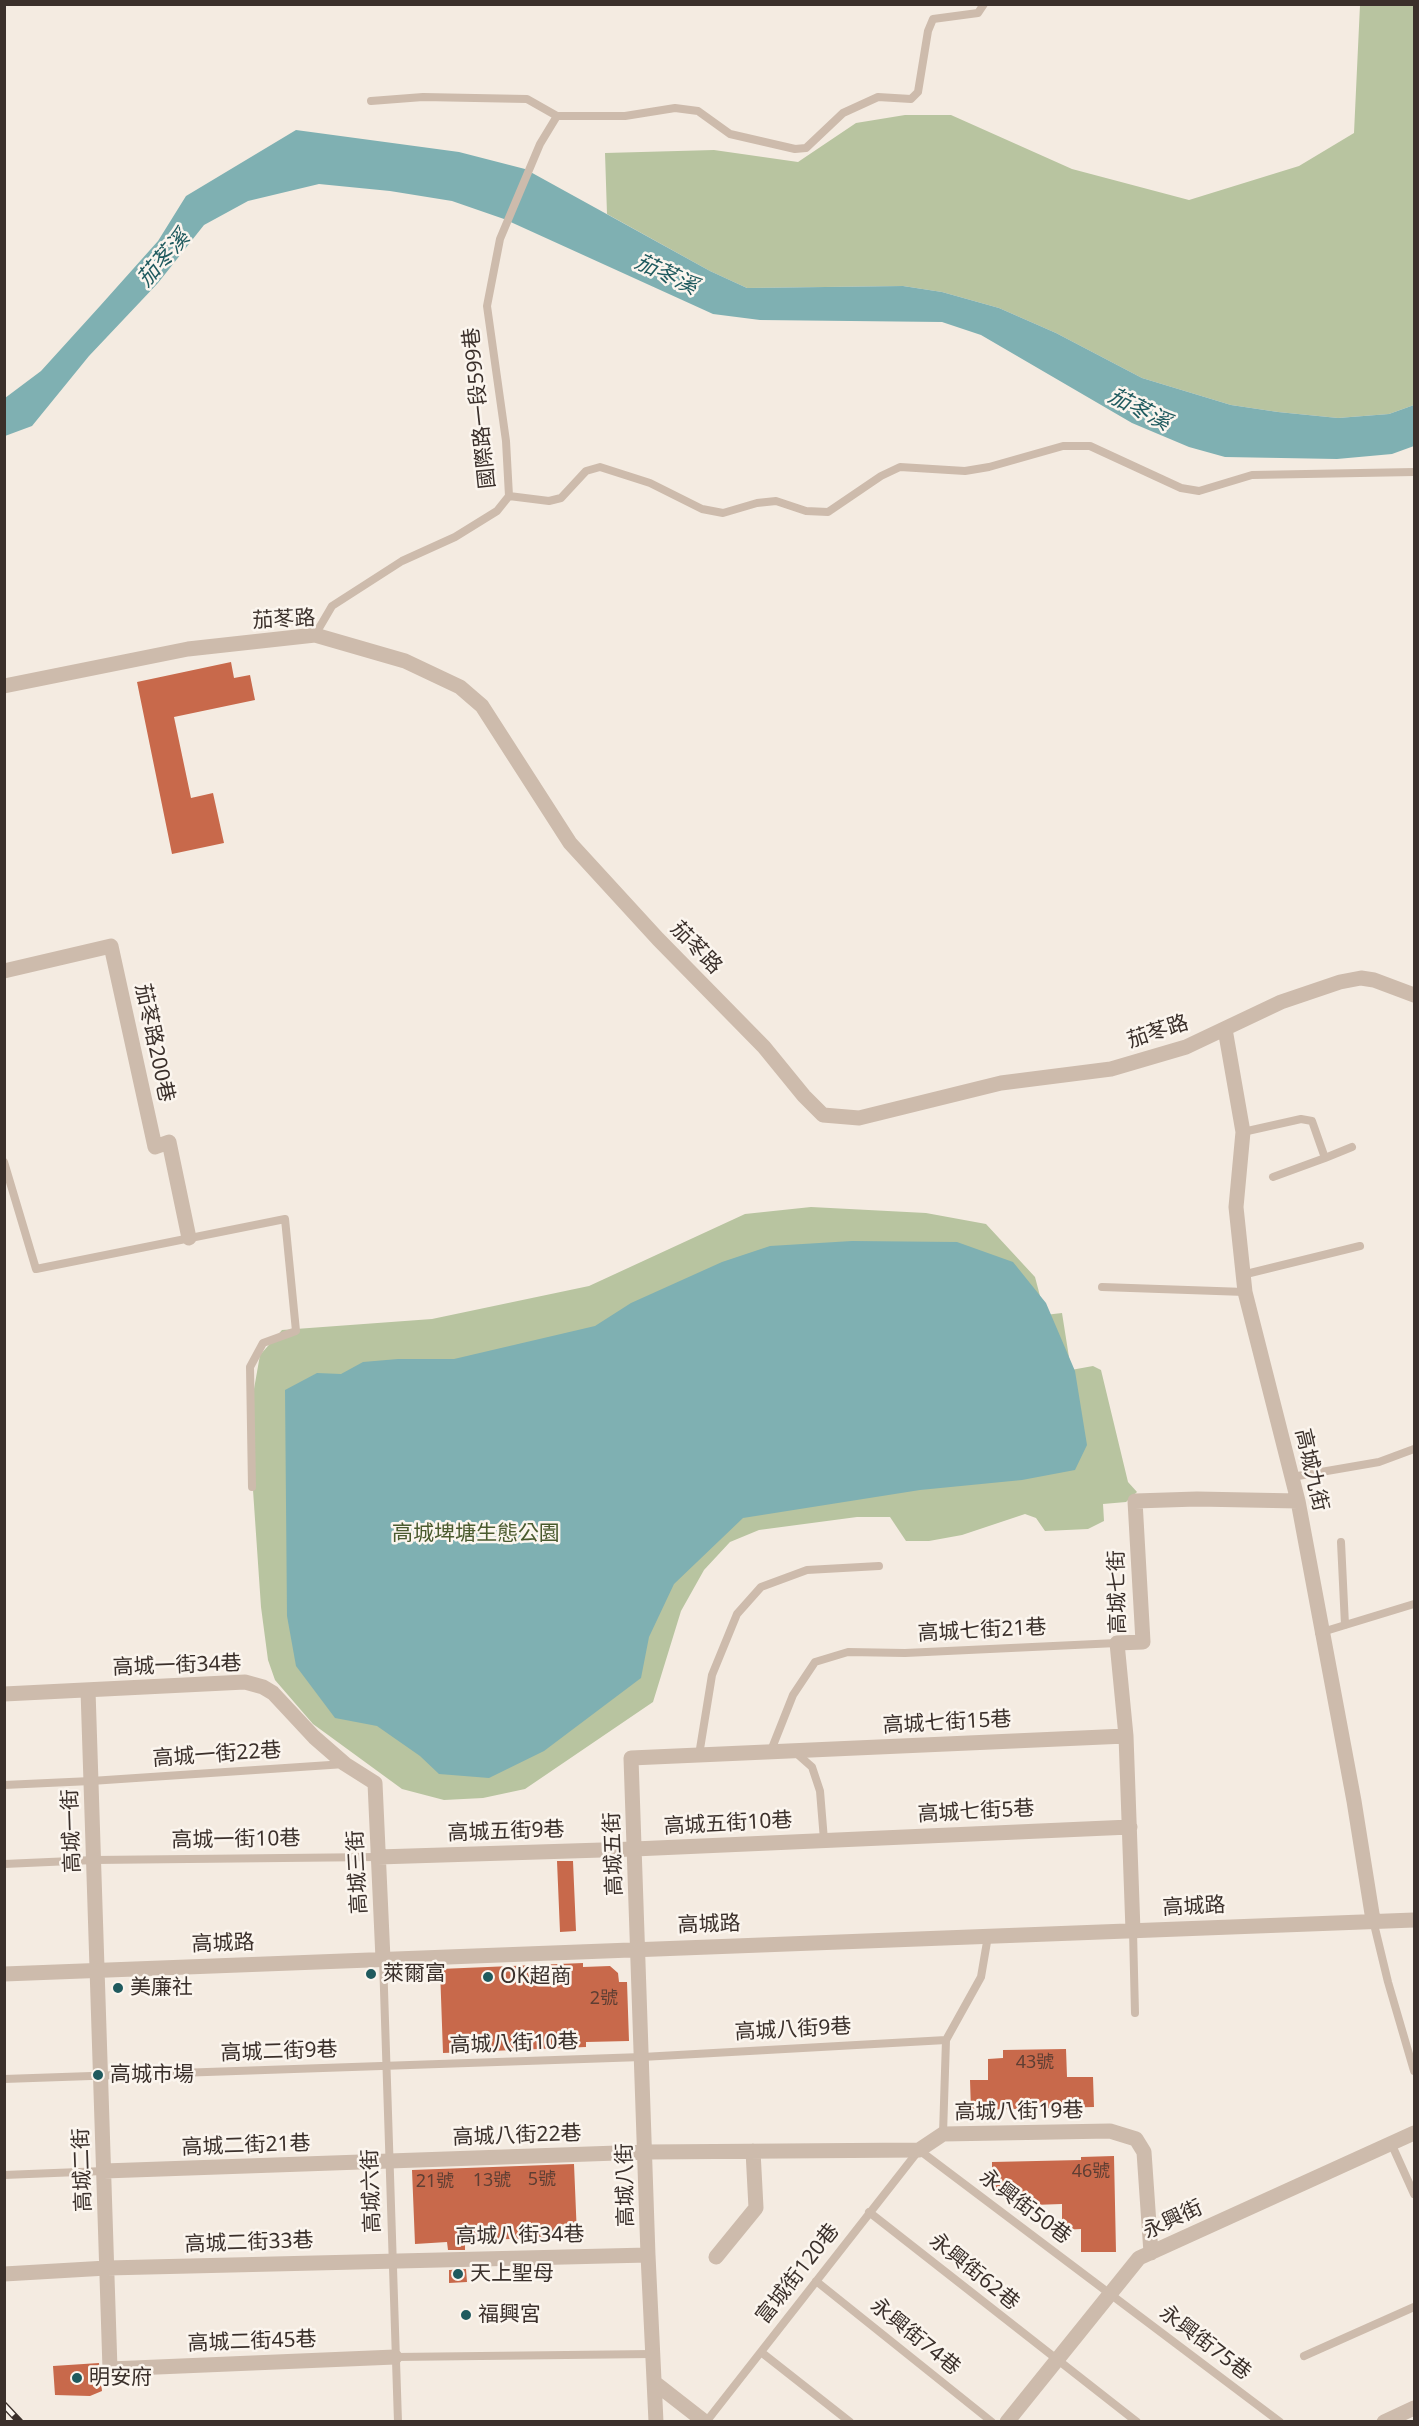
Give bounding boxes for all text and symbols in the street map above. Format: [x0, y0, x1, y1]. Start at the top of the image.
water label: 茄苳溪 [132, 225, 196, 293]
water label: 茄苳溪 [631, 249, 701, 301]
street label: 國際路一段599巷 [459, 326, 501, 490]
water label: 茄苳溪 [1104, 383, 1174, 437]
street label: 茄苳路 [252, 606, 316, 634]
street label: 茄苳路 [665, 917, 727, 979]
street label: 茄苳路200巷 [129, 982, 179, 1104]
street label: 茄苳路 [1124, 1010, 1192, 1054]
street label: 高城九街 [1289, 1426, 1333, 1514]
park label: 高城埤塘生態公園 [392, 1521, 560, 1547]
street label: 高城七街 [1105, 1550, 1131, 1634]
street label: 高城七街21巷 [917, 1615, 1047, 1647]
street label: 高城一街34巷 [112, 1651, 242, 1681]
street label: 高城七街15巷 [882, 1707, 1012, 1739]
street label: 高城一街22巷 [152, 1738, 282, 1772]
street label: 高城一街 [58, 1789, 86, 1873]
street label: 高城七街5巷 [917, 1796, 1035, 1828]
street label: 高城五街10巷 [663, 1808, 793, 1840]
street label: 高城五街 [600, 1812, 628, 1896]
street label: 高城五街9巷 [447, 1817, 565, 1847]
street label: 高城一街10巷 [171, 1826, 301, 1854]
street label: 高城三街 [343, 1829, 373, 1915]
street label: 高城路 [1162, 1893, 1226, 1921]
street label: 高城路 [677, 1911, 741, 1939]
street label: 高城路 [191, 1930, 255, 1958]
place label: 萊爾富 [383, 1961, 446, 1987]
place label: OK超商 [500, 1964, 571, 1990]
marker: 萊爾富 [364, 1967, 378, 1981]
marker: OK超商 [481, 1970, 495, 1984]
place label: 美廉社 [130, 1975, 193, 2001]
marker: 美廉社 [111, 1981, 125, 1995]
house number: 2號 [590, 1988, 618, 2010]
street label: 高城八街9巷 [734, 2014, 852, 2046]
street label: 高城八街10巷 [449, 2029, 579, 2059]
street label: 高城二街9巷 [220, 2037, 338, 2067]
house number: 43號 [1016, 2052, 1054, 2074]
place label: 高城市場 [110, 2062, 194, 2088]
marker: 高城市場 [91, 2068, 105, 2082]
street label: 高城八街19巷 [954, 2098, 1084, 2126]
street label: 高城八街22巷 [452, 2121, 582, 2151]
street label: 高城二街 [69, 2128, 97, 2212]
street label: 高城二街21巷 [181, 2131, 311, 2161]
street label: 高城八街 [613, 2143, 639, 2227]
street label: 高城六街 [358, 2149, 386, 2233]
house number: 46號 [1072, 2161, 1110, 2183]
street label: 永興街50巷 [974, 2164, 1076, 2250]
house number: 5號 [528, 2169, 556, 2191]
house number: 13號 [473, 2170, 511, 2192]
house number: 21號 [416, 2171, 454, 2193]
street label: 永興街 [1139, 2195, 1207, 2245]
street label: 富城街120巷 [751, 2219, 845, 2329]
street label: 高城八街34巷 [455, 2222, 585, 2250]
street label: 高城二街33巷 [184, 2228, 314, 2258]
street label: 永興街62巷 [924, 2228, 1024, 2316]
place label: 天上聖母 [470, 2261, 554, 2287]
marker: 天上聖母 [451, 2267, 465, 2281]
street label: 永興街74巷 [865, 2293, 965, 2381]
street label: 永興街75巷 [1154, 2300, 1256, 2386]
place label: 福興宮 [478, 2302, 541, 2328]
marker: 福興宮 [459, 2308, 473, 2322]
street label: 高城二街45巷 [187, 2327, 317, 2357]
place label: 明安府 [89, 2365, 152, 2391]
marker: 明安府 [70, 2371, 84, 2385]

